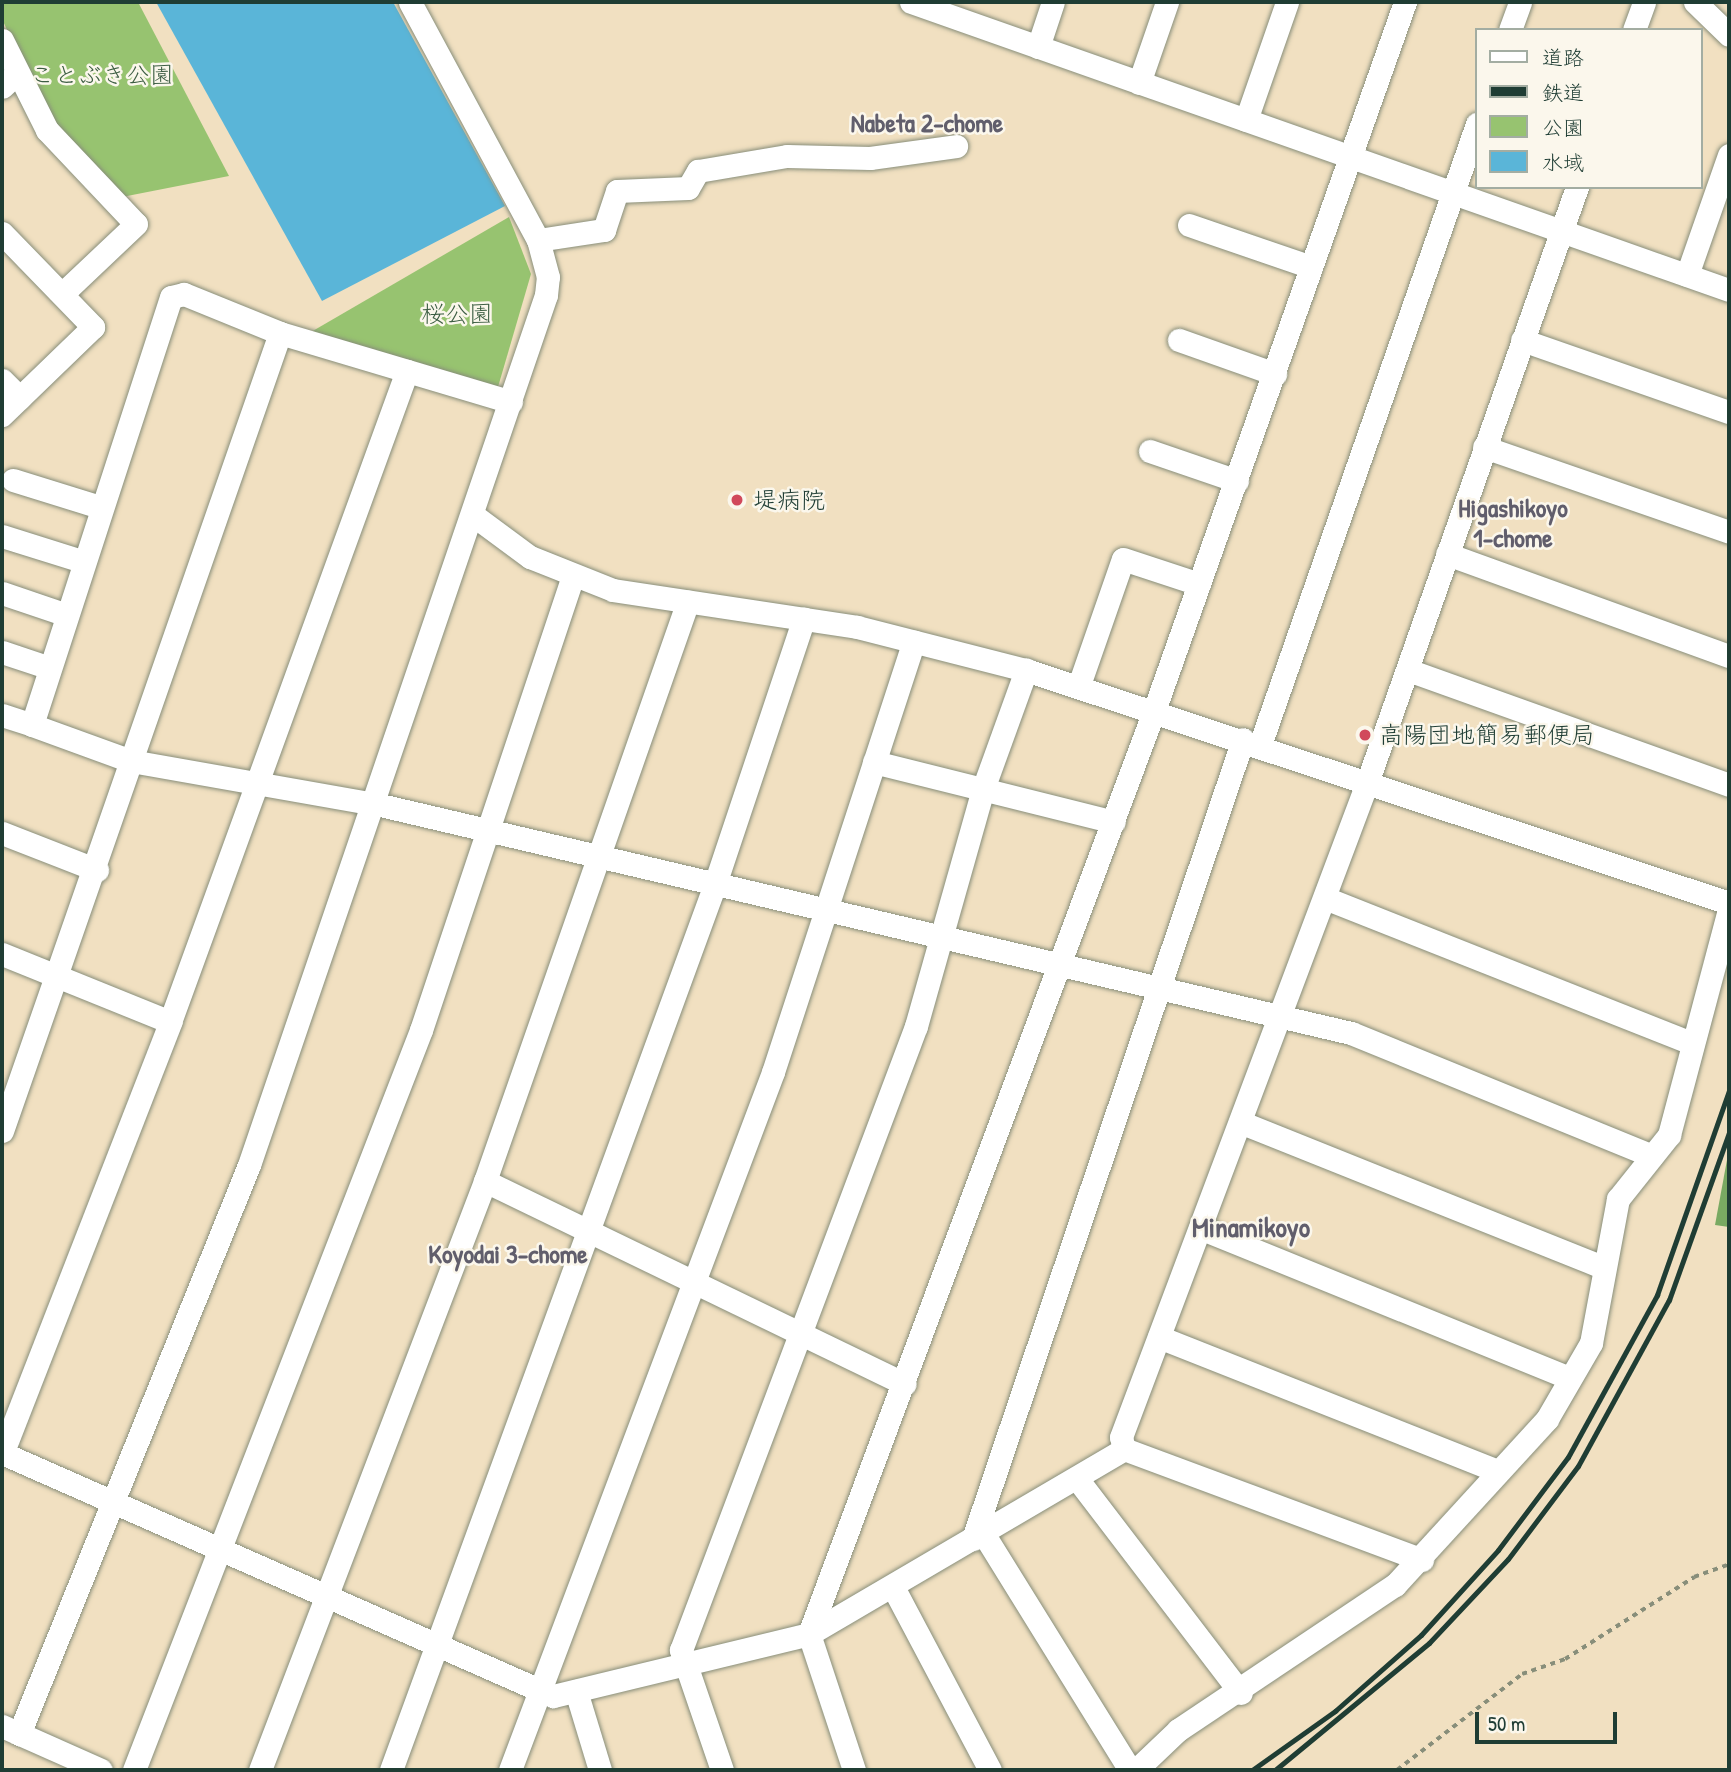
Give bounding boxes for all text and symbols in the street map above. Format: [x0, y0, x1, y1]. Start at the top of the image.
legend [1476, 28, 1703, 189]
text: 道路 [1542, 43, 1584, 72]
park label: ことぶき公園 [30, 61, 174, 89]
text: 鉄道 [1542, 78, 1584, 107]
district label: Nabeta 2-chome [851, 107, 1003, 139]
text: 公園 [1542, 113, 1584, 142]
text: 水域 [1542, 148, 1584, 177]
park label: 桜公園 [421, 300, 493, 328]
place label: 堤病院 [753, 486, 825, 514]
marker: 堤病院 [727, 490, 747, 510]
district label: Higashikoyo 1-chome [1458, 492, 1568, 554]
place label: 高陽団地簡易郵便局 [1379, 721, 1595, 749]
marker: 高陽団地簡易郵便局 [1357, 727, 1373, 743]
district label: Minamikoyo [1192, 1210, 1310, 1244]
district label: Koyodai 3-chome [428, 1238, 588, 1270]
scale bar [1479, 1698, 1621, 1742]
text: 50 m [1488, 1709, 1525, 1738]

